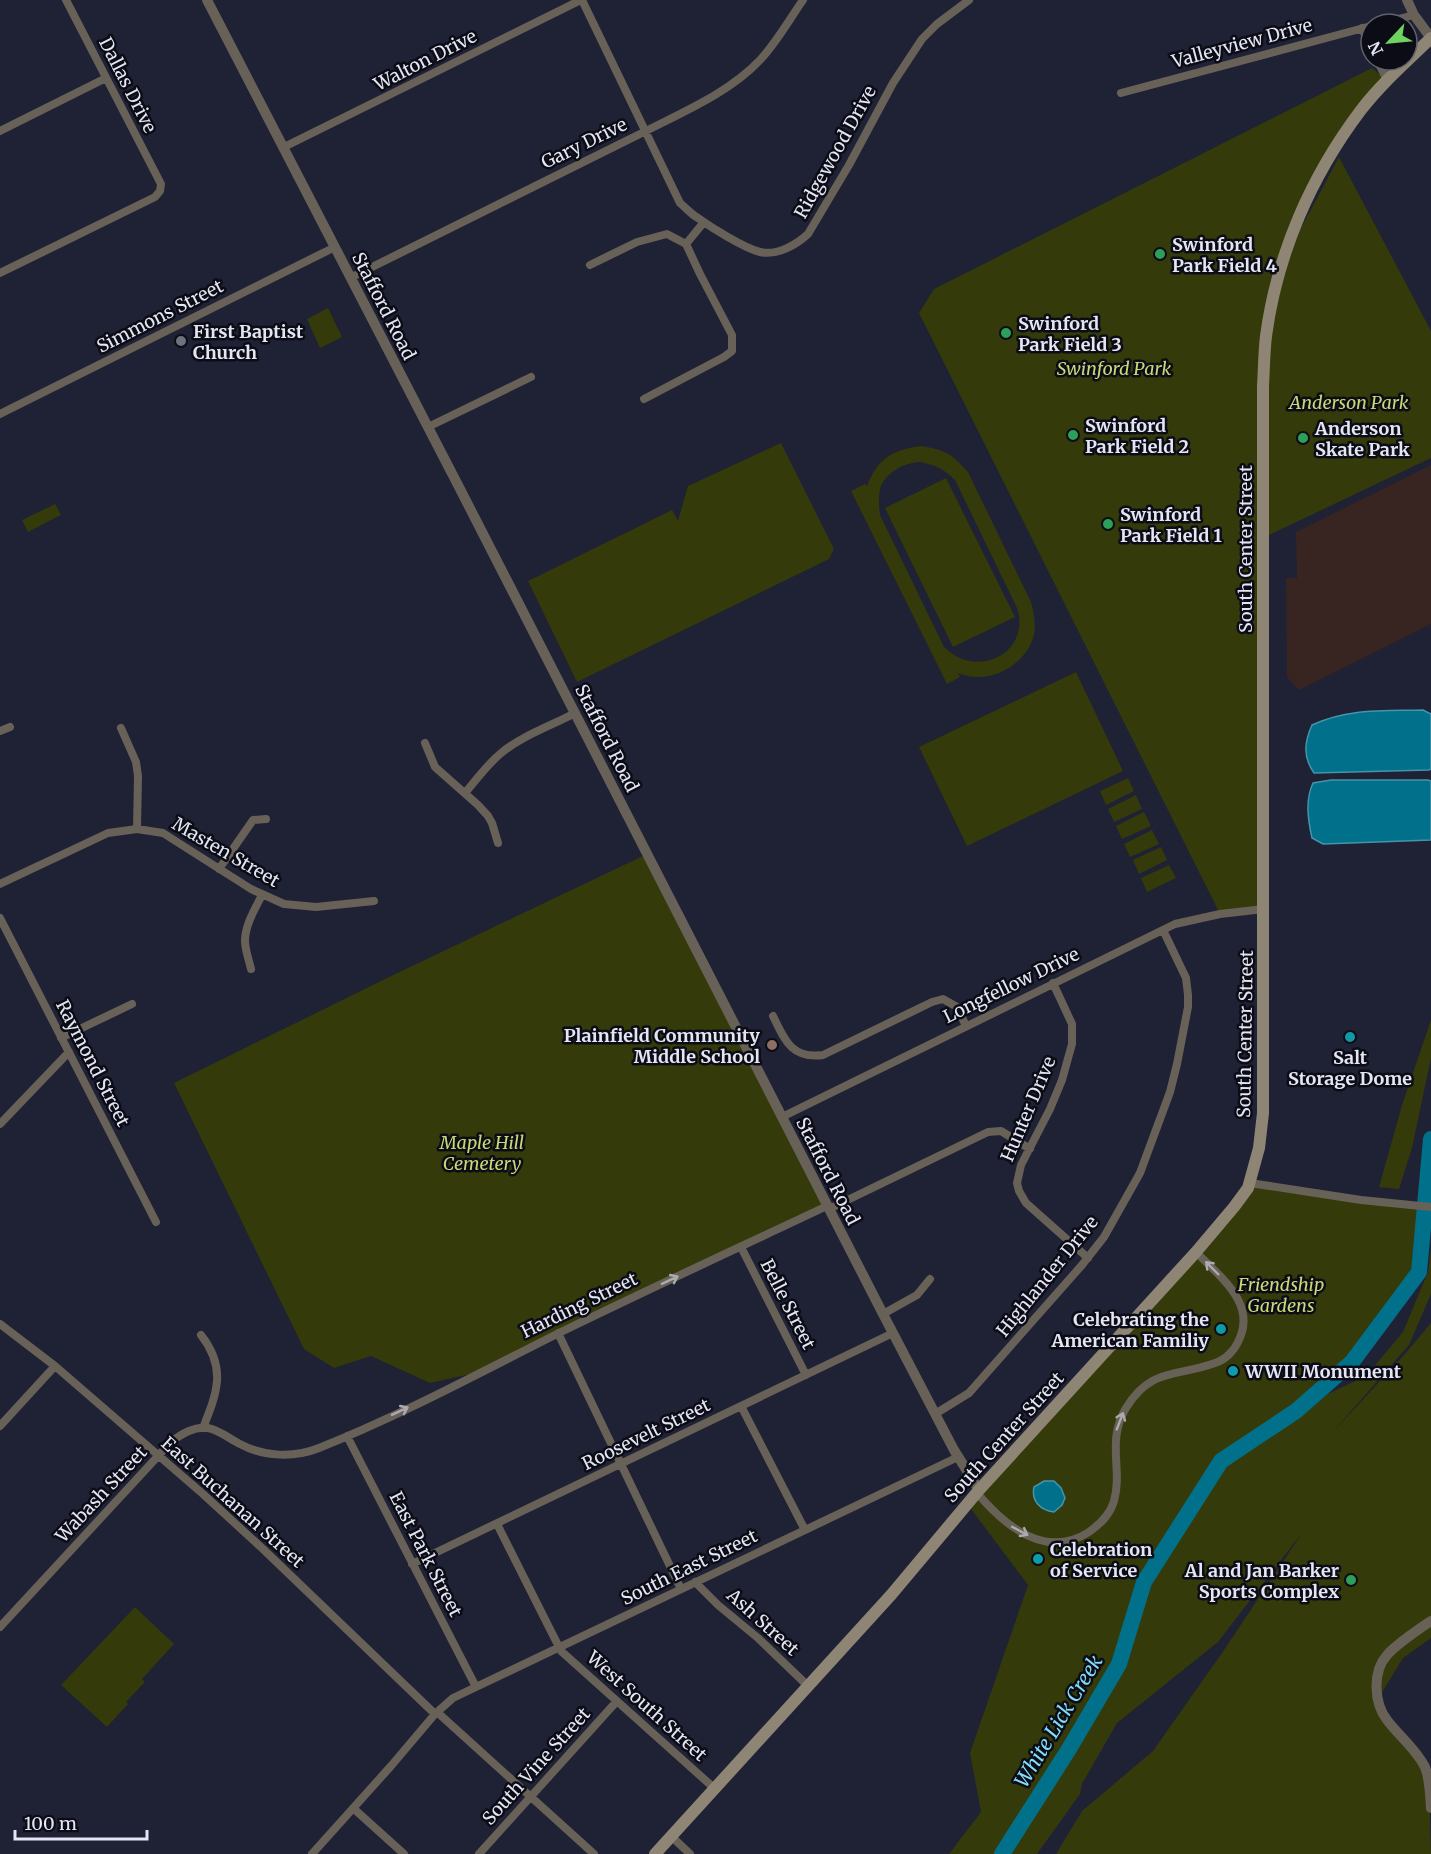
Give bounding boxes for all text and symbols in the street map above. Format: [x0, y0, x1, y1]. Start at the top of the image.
north arrow [1359, 12, 1419, 72]
street label: Valleyview Drive [1168, 13, 1315, 73]
street label: Walton Drive [369, 24, 480, 96]
street label: Dallas Drive [94, 33, 162, 137]
text: N [1364, 38, 1387, 59]
street label: Ridgewood Drive [789, 82, 881, 222]
street label: Gary Drive [537, 112, 631, 174]
place label: Swinford Park Field 4 [1172, 233, 1278, 277]
marker: Swinford Park Field 4 [1153, 247, 1167, 261]
street label: Stafford Road [347, 248, 421, 364]
street label: Simmons Street [93, 274, 227, 358]
place label: Swinford Park Field 3 [1018, 312, 1122, 356]
place label: First Baptist Church [193, 320, 304, 364]
marker: Swinford Park Field 3 [999, 326, 1013, 340]
marker: First Baptist Church [174, 334, 188, 348]
park label: Swinford Park [1057, 357, 1171, 380]
park label: Anderson Park [1287, 391, 1409, 414]
place label: Swinford Park Field 2 [1085, 414, 1189, 458]
place label: Anderson Skate Park [1314, 417, 1410, 461]
marker: Swinford Park Field 2 [1066, 428, 1080, 442]
marker: Anderson Skate Park [1296, 431, 1310, 445]
street label: South Center Street [1234, 465, 1257, 633]
place label: Swinford Park Field 1 [1120, 503, 1222, 547]
marker: Swinford Park Field 1 [1101, 517, 1115, 531]
street label: Stafford Road [570, 680, 644, 796]
street label: Masten Street [168, 812, 284, 892]
street label: Longfellow Drive [939, 942, 1083, 1028]
street label: South Center Street [1232, 950, 1258, 1118]
street label: Raymond Street [51, 996, 135, 1130]
place label: Plainfield Community Middle School [564, 1024, 760, 1068]
marker: Salt Storage Dome [1343, 1030, 1357, 1044]
marker: Plainfield Community Middle School [765, 1038, 779, 1052]
place label: Salt Storage Dome [1288, 1046, 1412, 1090]
street label: Hunter Drive [996, 1053, 1060, 1165]
street label: Stafford Road [791, 1113, 865, 1229]
park label: Maple Hill Cemetery [439, 1131, 524, 1175]
street label: Highlander Drive [991, 1211, 1103, 1341]
street label: Belle Street [755, 1255, 821, 1353]
one-way arrow [1205, 1261, 1219, 1276]
street label: Harding Street [517, 1267, 641, 1343]
park label: Friendship Gardens [1237, 1273, 1324, 1317]
one-way arrow [660, 1274, 678, 1285]
place label: Celebrating the American Familiy [1050, 1308, 1209, 1352]
marker: Celebrating the American Familiy [1214, 1322, 1228, 1336]
place label: WWII Monument [1244, 1360, 1402, 1383]
marker: WWII Monument [1226, 1364, 1240, 1378]
street label: South Center Street [939, 1367, 1069, 1507]
street label: Roosevelt Street [578, 1393, 714, 1475]
one-way arrow [390, 1405, 408, 1417]
one-way arrow [1116, 1413, 1127, 1431]
street label: East Buchanan Street [157, 1432, 309, 1572]
street label: Wabash Street [50, 1441, 152, 1548]
street label: East Park Street [385, 1487, 467, 1621]
street label: South East Street [617, 1524, 761, 1610]
one-way arrow [1011, 1526, 1029, 1537]
place label: Celebration of Service [1050, 1538, 1152, 1582]
marker: Celebration of Service [1031, 1552, 1045, 1566]
place label: Al and Jan Barker Sports Complex [1184, 1559, 1339, 1603]
marker: Al and Jan Barker Sports Complex [1344, 1573, 1358, 1587]
street label: Ash Street [722, 1583, 804, 1660]
street label: West South Street [581, 1645, 712, 1766]
water label: White Lick Creek [1009, 1650, 1107, 1792]
street label: South Vine Street [477, 1702, 595, 1830]
scale bar [15, 1803, 147, 1841]
text: 100 m [24, 1812, 77, 1835]

